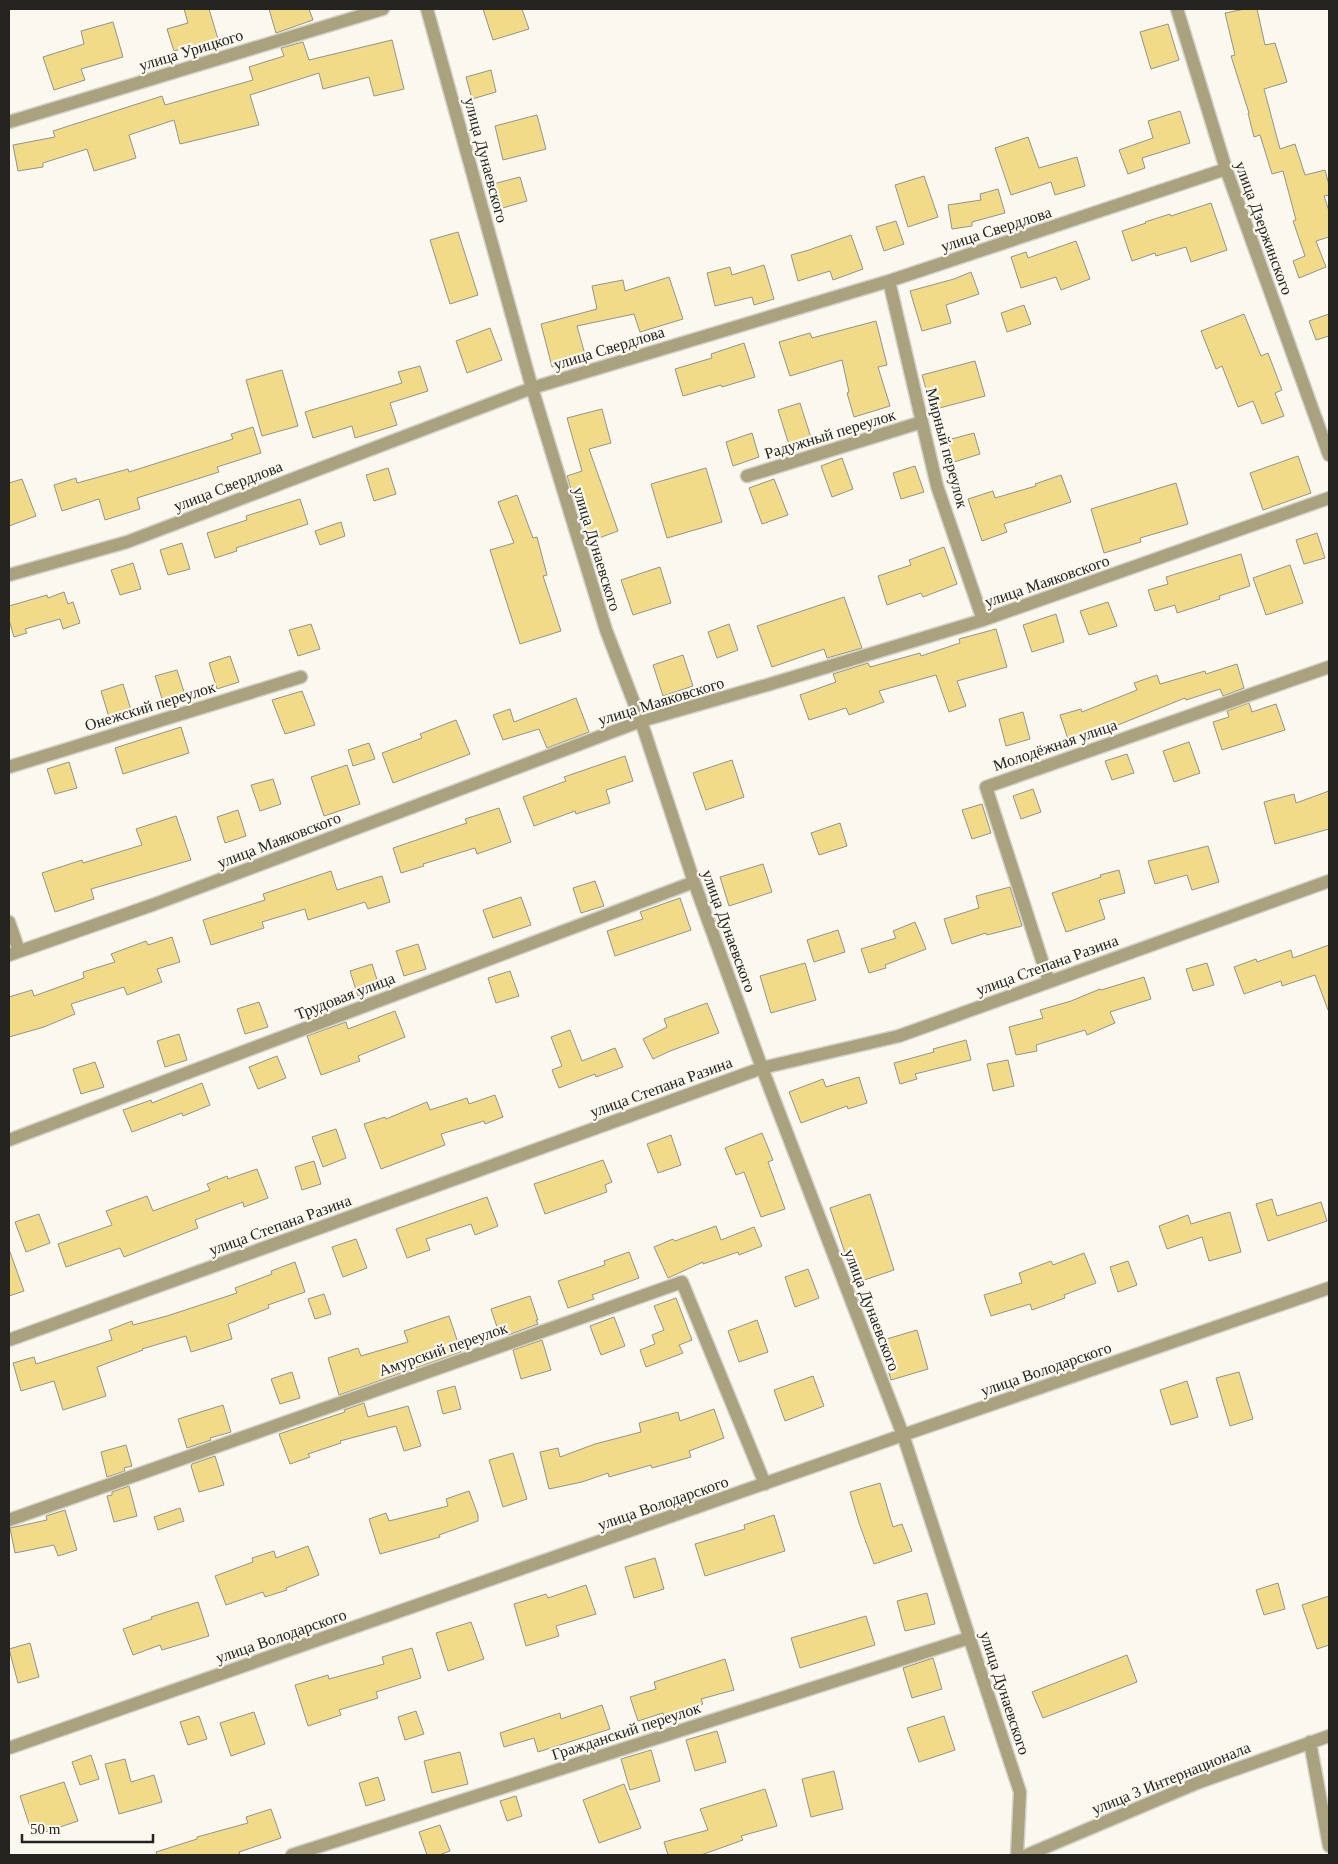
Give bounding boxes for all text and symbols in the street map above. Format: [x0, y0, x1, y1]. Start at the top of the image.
street label: улица Урицкого [137, 26, 245, 75]
street label: улица Дунаевского [460, 96, 511, 225]
street label: улица Дзержинского [1231, 159, 1296, 297]
street label: улица Свердлова [939, 203, 1054, 256]
street label: улица Свердлова [551, 323, 667, 374]
street label: Мирный переулок [922, 386, 971, 511]
street label: Радужный переулок [762, 406, 898, 463]
street label: улица Свердлова [171, 457, 285, 515]
street label: улица Дунаевского [569, 485, 624, 613]
street label: улица Маяковского [982, 552, 1112, 611]
street label: улица Маяковского [596, 674, 726, 729]
street label: Онежский переулок [83, 678, 218, 735]
street label: Молодёжная улица [991, 716, 1120, 775]
street label: улица Маяковского [215, 809, 343, 872]
street label: улица Дунаевского [698, 868, 759, 995]
street label: улица Степана Разина [974, 931, 1121, 1000]
street label: Трудовая улица [293, 969, 398, 1024]
street label: улица Степана Разина [588, 1053, 735, 1122]
street label: улица Степана Разина [207, 1191, 354, 1260]
street label: улица Дунаевского [840, 1247, 903, 1374]
street label: Амурский переулок [376, 1319, 510, 1380]
street label: улица Володарского [978, 1339, 1114, 1400]
street label: улица Володарского [595, 1473, 731, 1534]
street label: улица Володарского [213, 1606, 349, 1667]
street label: улица Дунаевского [976, 1629, 1033, 1757]
street label: Гражданский переулок [549, 1699, 703, 1764]
street label: улица 3 Интернационала [1089, 1738, 1253, 1819]
scale bar [22, 1812, 154, 1844]
text: 50 m [30, 1821, 61, 1837]

